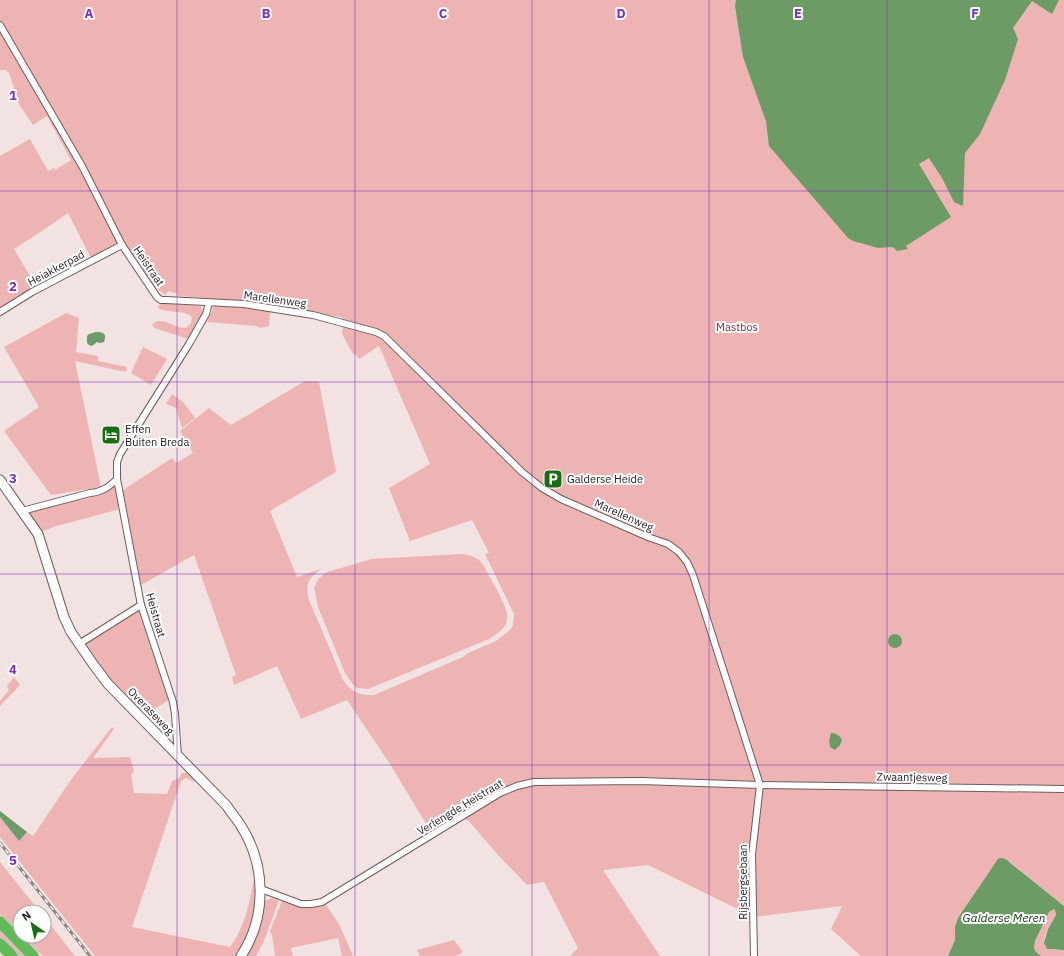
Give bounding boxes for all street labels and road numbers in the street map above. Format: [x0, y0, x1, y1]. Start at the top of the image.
street label: Heistraat [131, 243, 168, 289]
street label: Heiakkerpad [25, 247, 87, 289]
street label: Marellenweg [243, 288, 307, 310]
street label: Marellenweg [592, 496, 656, 534]
street label: Heistraat [143, 591, 169, 639]
street label: Overaseweg [125, 684, 177, 738]
street label: Zwaantjesweg [876, 769, 948, 785]
street label: Verlengde Heistraat [414, 776, 506, 838]
street label: Rijsbergsebaan [736, 844, 750, 920]

